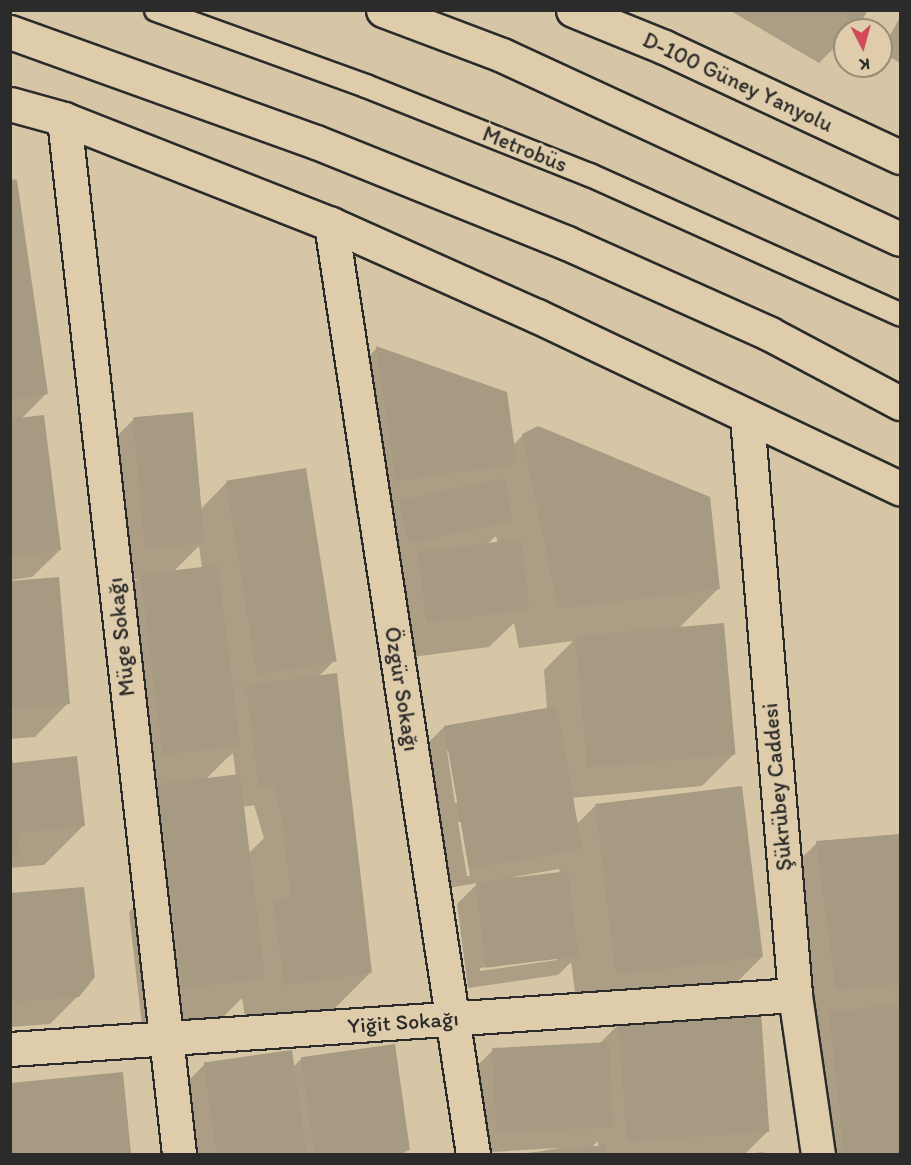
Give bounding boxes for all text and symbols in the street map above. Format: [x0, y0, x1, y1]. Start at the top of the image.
north arrow [833, 18, 893, 78]
street label: D-100 Güney Yanyolu [639, 26, 837, 138]
text: K [859, 54, 871, 74]
street label: Metrobüs [479, 120, 571, 178]
street label: Müge Sokağı [102, 576, 140, 698]
street label: Özgür Sokağı [379, 625, 425, 753]
street label: Şükrübey Caddesi [756, 702, 798, 872]
street label: Yiğit Sokağı [347, 1005, 459, 1039]

